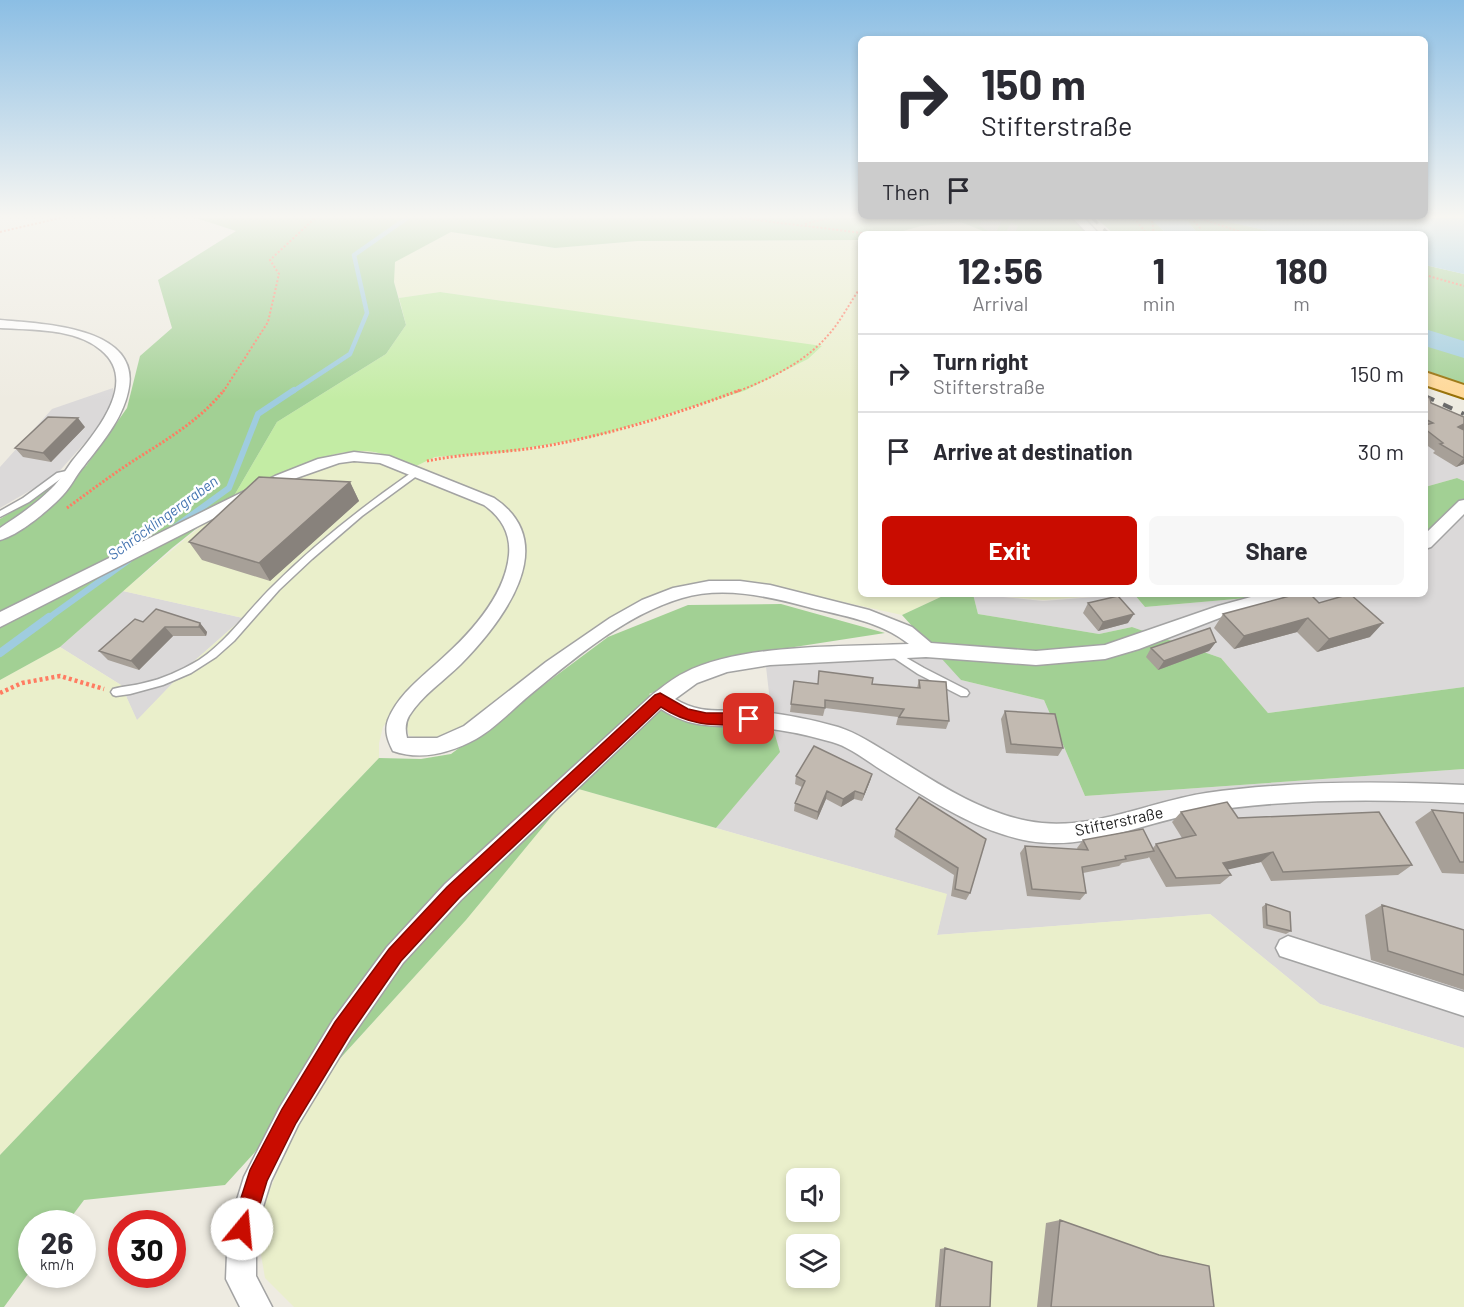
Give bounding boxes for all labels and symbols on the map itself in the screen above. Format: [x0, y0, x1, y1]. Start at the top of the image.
water label: Schröcklingergraben [104, 471, 221, 563]
pin [723, 693, 774, 744]
street label: Stifterstraße [1073, 802, 1165, 839]
position arrow [210, 1197, 274, 1261]
speed limit sign: 30 [108, 1210, 186, 1288]

